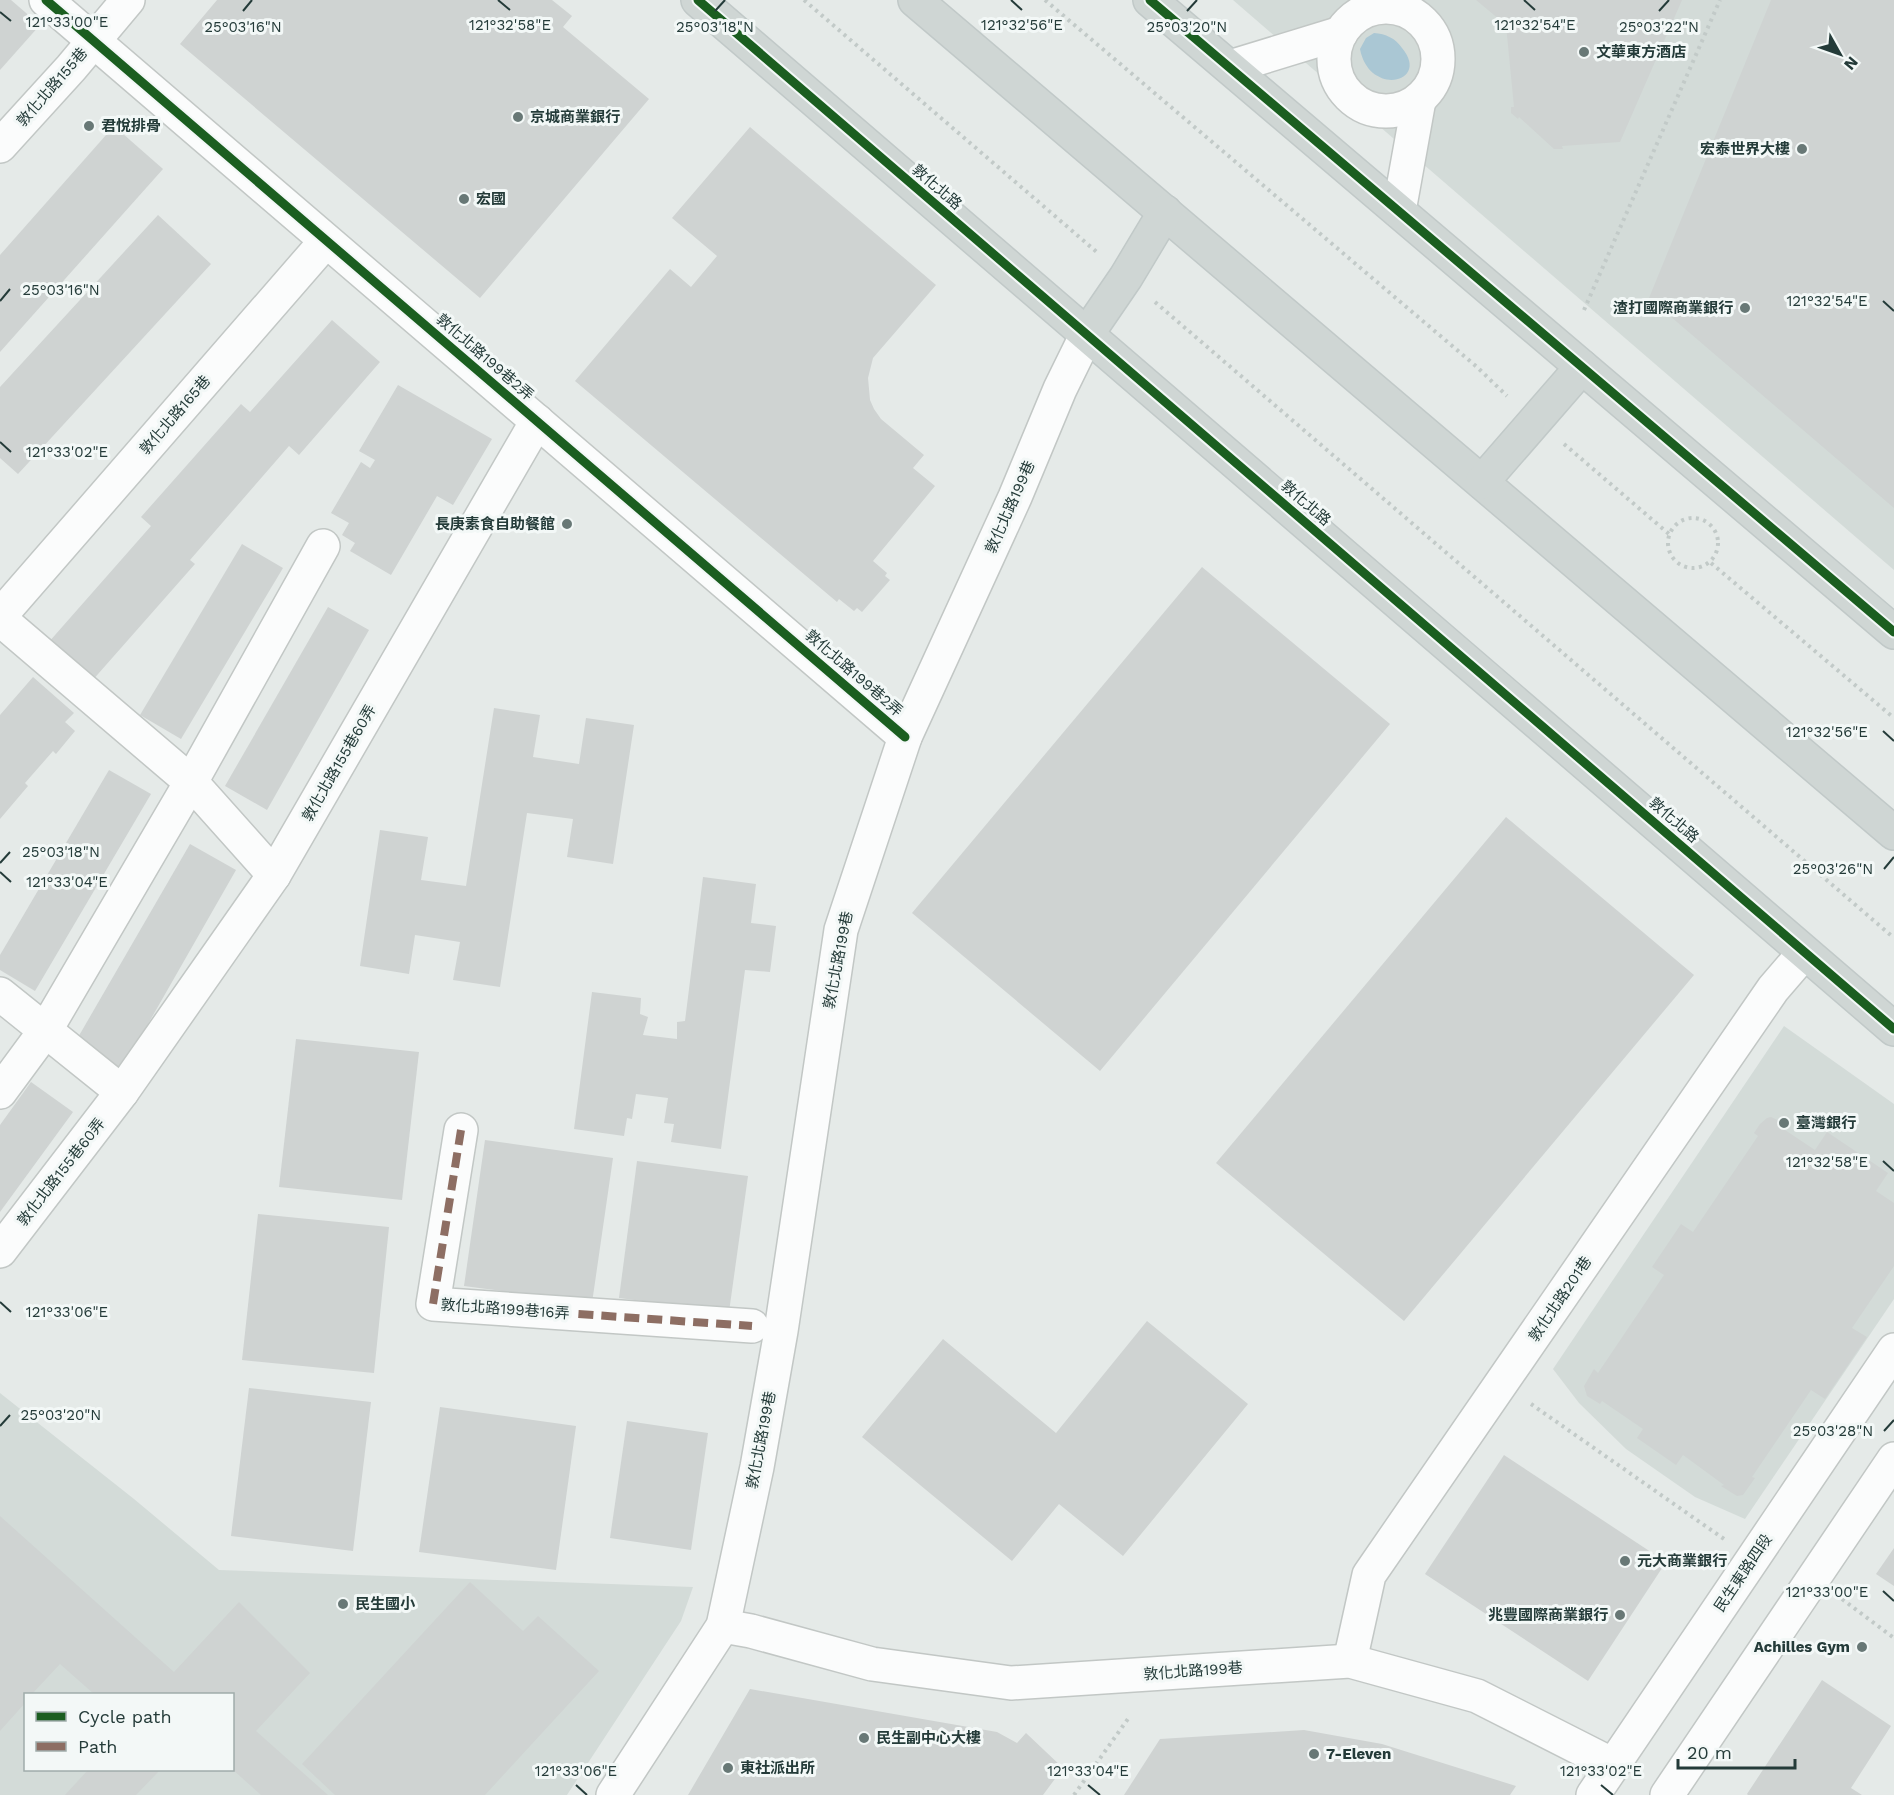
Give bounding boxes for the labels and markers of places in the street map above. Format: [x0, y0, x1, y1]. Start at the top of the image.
place label: 文華東方酒店 [1596, 43, 1686, 61]
marker: 文華東方酒店 [1577, 45, 1591, 59]
place label: 京城商業銀行 [530, 108, 620, 126]
marker: 京城商業銀行 [511, 110, 525, 124]
place label: 君悅排骨 [101, 117, 161, 135]
marker: 君悅排骨 [82, 119, 96, 133]
place label: 宏泰世界大樓 [1700, 140, 1790, 158]
marker: 宏泰世界大樓 [1795, 142, 1809, 156]
place label: 宏國 [476, 190, 506, 208]
marker: 宏國 [457, 192, 471, 206]
place label: 渣打國際商業銀行 [1613, 299, 1733, 317]
marker: 渣打國際商業銀行 [1738, 301, 1752, 315]
place label: 長庚素食自助餐館 [435, 515, 555, 533]
marker: 長庚素食自助餐館 [560, 517, 574, 531]
place label: 臺灣銀行 [1796, 1114, 1856, 1132]
marker: 臺灣銀行 [1777, 1116, 1791, 1130]
place label: 元大商業銀行 [1637, 1552, 1727, 1570]
marker: 元大商業銀行 [1618, 1554, 1632, 1568]
place label: 民生國小 [355, 1595, 416, 1613]
marker: 民生國小 [336, 1597, 350, 1611]
place label: 兆豐國際商業銀行 [1488, 1606, 1608, 1624]
marker: 兆豐國際商業銀行 [1613, 1608, 1627, 1622]
place label: Achilles Gym [1754, 1638, 1850, 1656]
marker: Achilles Gym [1855, 1640, 1869, 1654]
place label: 民生副中心大樓 [876, 1729, 981, 1747]
marker: 民生副中心大樓 [857, 1731, 871, 1745]
place label: 7-Eleven [1326, 1745, 1391, 1763]
marker: 7-Eleven [1307, 1747, 1321, 1761]
place label: 東社派出所 [740, 1759, 815, 1777]
marker: 東社派出所 [721, 1761, 735, 1775]

